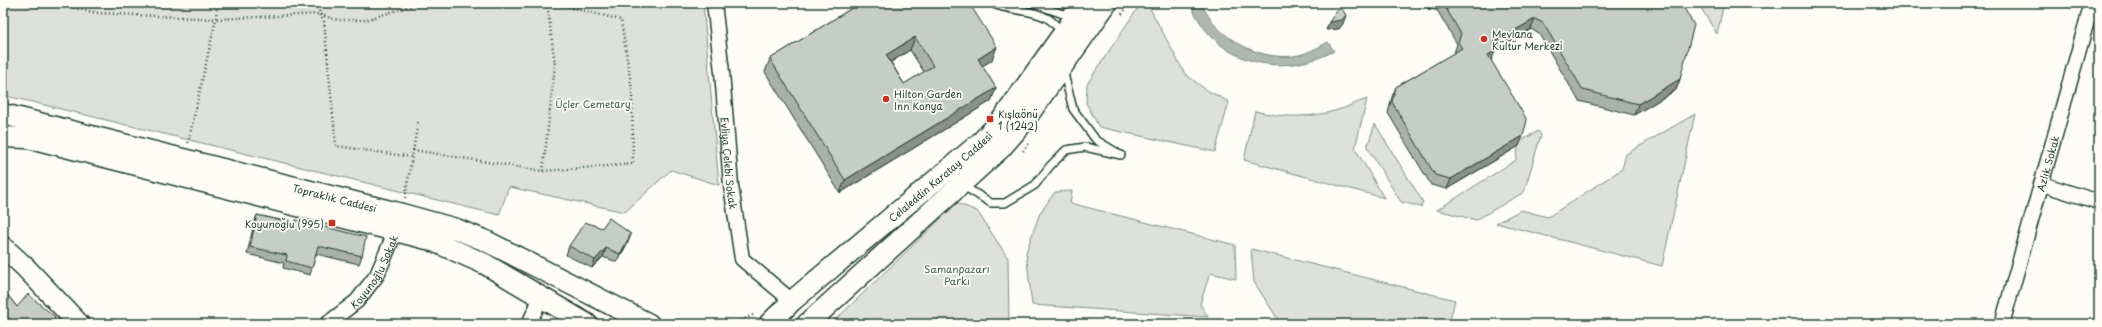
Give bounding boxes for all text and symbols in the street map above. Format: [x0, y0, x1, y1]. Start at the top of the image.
place label: Mevlana Kültür Merkezi [1492, 26, 1563, 53]
marker: Mevlana Kültür Merkezi [1479, 34, 1489, 44]
place label: Hilton Garden Inn Konya [894, 86, 962, 113]
marker: Hilton Garden Inn Konya [881, 94, 891, 104]
park label: Üçler Cemetary [555, 96, 631, 111]
place label: Kışlaönü 1 (1242) [998, 106, 1038, 133]
marker: Kışlaönü 1 (1242) [985, 114, 995, 124]
street label: Evliya Çelebi Sokak [718, 117, 742, 211]
street label: Celaleddin Karatay Caddesi [885, 128, 995, 225]
street label: Azlık Sokak [2032, 133, 2062, 193]
street label: Topraklık Caddesi [291, 179, 379, 215]
place label: Koyunoğlu (995) [245, 216, 324, 232]
marker: Koyunoğlu (995) [327, 218, 337, 228]
street label: Koyunoğlu Sokak [347, 232, 401, 311]
park label: Samanpazarı Parkı [924, 261, 990, 288]

